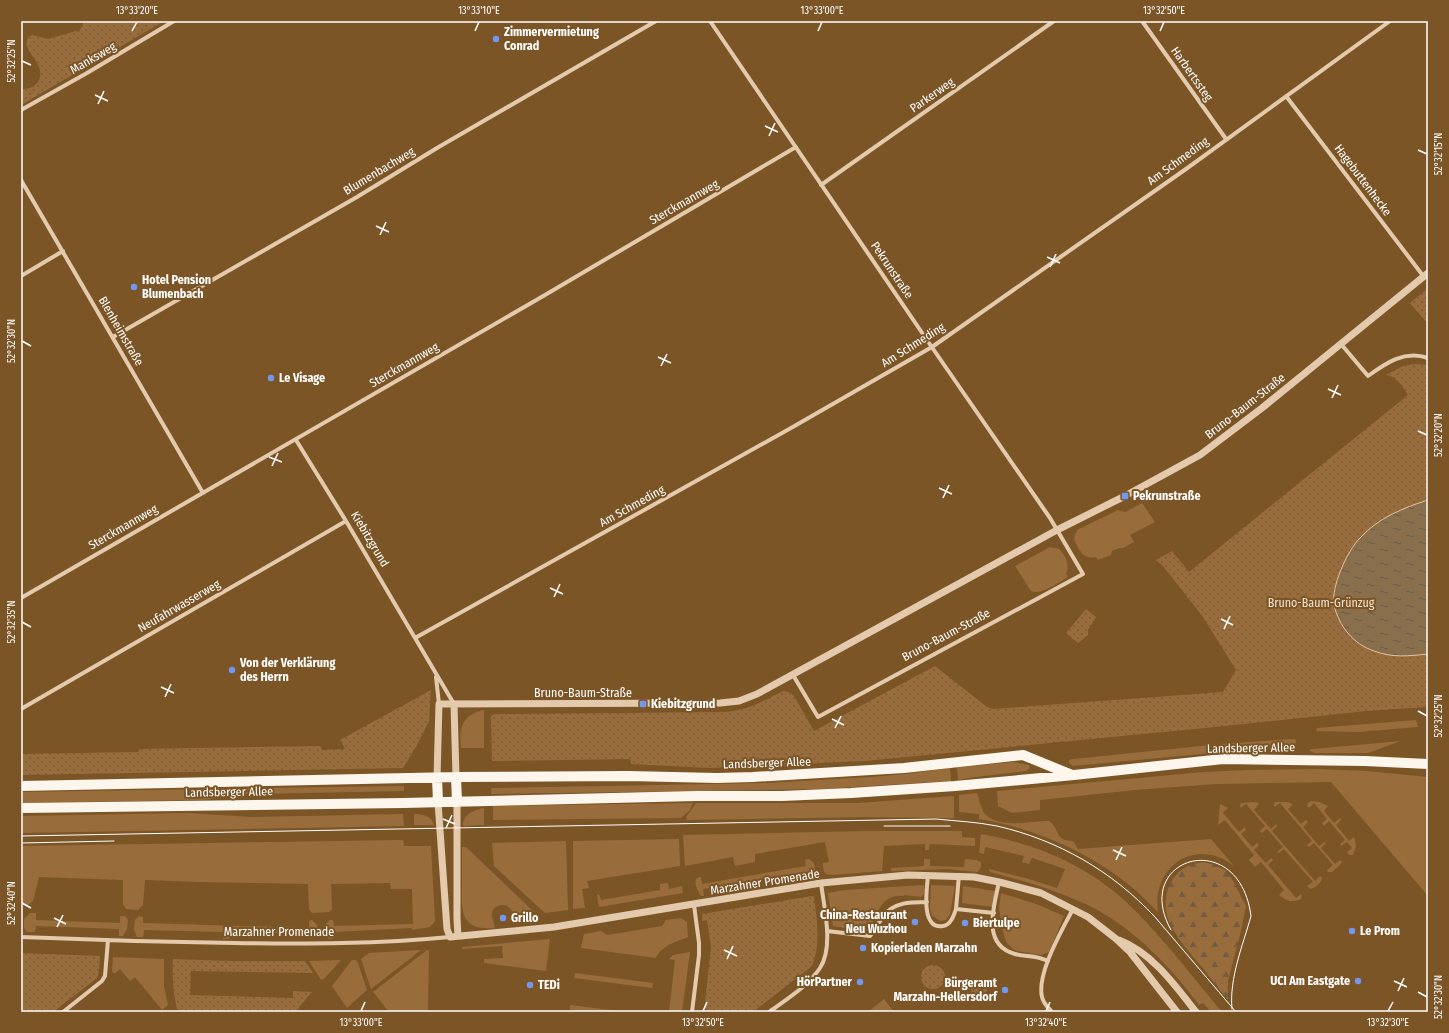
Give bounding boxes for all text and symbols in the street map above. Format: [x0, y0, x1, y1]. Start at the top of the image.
text: 13°33'20"E [116, 5, 158, 17]
text: 13°33'10"E [458, 5, 500, 17]
text: 13°33'00"E [801, 5, 844, 17]
text: 13°32'50"E [1143, 5, 1185, 17]
place label: Zimmervermietung Conrad [504, 25, 599, 53]
marker: Zimmervermietung Conrad [491, 34, 501, 44]
street label: Manksweg [68, 39, 119, 77]
text: 52°32'25"N [6, 40, 18, 83]
street label: Harbertssteg [1168, 44, 1216, 104]
street label: Parkerweg [907, 75, 957, 115]
text: 52°32'15"N [1433, 133, 1445, 175]
street label: Am Schmeding [1145, 134, 1212, 188]
street label: Hagebuttenhecke [1332, 142, 1394, 219]
street label: Blumenbachweg [341, 144, 417, 198]
street label: Sterckmannweg [647, 176, 721, 227]
street label: Pekrunstraße [868, 239, 916, 301]
place label: Hotel Pension Blumenbach [142, 273, 211, 301]
marker: Hotel Pension Blumenbach [129, 282, 139, 292]
street label: Blenheimstraße [96, 294, 146, 368]
text: 52°32'30"N [6, 319, 18, 363]
street label: Am Schmeding [879, 320, 948, 370]
street label: Sterckmannweg [367, 339, 441, 390]
street label: Bruno-Baum-Straße [1202, 370, 1288, 442]
place label: Le Visage [279, 371, 325, 385]
marker: Le Visage [266, 373, 276, 383]
text: 52°32'20"N [1433, 413, 1445, 457]
street label: Am Schmeding [597, 482, 667, 530]
place label: Pekrunstraße [1133, 489, 1200, 503]
marker: Pekrunstraße [1120, 491, 1130, 501]
street label: Sterckmannweg [86, 501, 160, 552]
street label: Kiebitzgrund [348, 509, 392, 569]
street label: Neufahrwasserweg [135, 577, 223, 635]
park label: Bruno-Baum-Grünzug [1268, 596, 1375, 610]
text: 52°32'35"N [6, 600, 18, 644]
street label: Bruno-Baum-Straße [899, 606, 993, 664]
place label: Von der Verklärung des Herrn [239, 656, 335, 684]
marker: Von der Verklärung des Herrn [227, 665, 237, 675]
street label: Bruno-Baum-Straße [534, 686, 632, 700]
text: 52°32'25"N [1433, 695, 1445, 738]
place label: Kiebitzgrund [651, 697, 715, 711]
marker: Kiebitzgrund [638, 699, 648, 709]
street label: Landsberger Allee [1207, 740, 1295, 756]
street label: Landsberger Allee [723, 754, 811, 772]
street label: Landsberger Allee [185, 784, 273, 800]
street label: Marzahner Promenade [709, 866, 821, 898]
text: 52°32'40"N [6, 881, 18, 925]
place label: China-Restaurant Neu Wuzhou [820, 908, 908, 936]
place label: Grillo [511, 911, 539, 925]
marker: Grillo [498, 913, 508, 923]
place label: Biertulpe [973, 916, 1020, 930]
marker: China-Restaurant Neu Wuzhou [910, 917, 920, 927]
marker: Biertulpe [960, 918, 970, 928]
place label: Le Prom [1360, 924, 1400, 938]
street label: Marzahner Promenade [224, 925, 334, 939]
marker: Le Prom [1347, 926, 1357, 936]
place label: Kopierladen Marzahn [871, 941, 977, 955]
marker: Kopierladen Marzahn [858, 943, 868, 953]
place label: UCI Am Eastgate [1270, 974, 1350, 988]
place label: HörPartner [797, 975, 853, 989]
text: 52°32'30"N [1433, 975, 1445, 1019]
place label: Bürgeramt Marzahn-Hellersdorf [893, 976, 998, 1004]
marker: UCI Am Eastgate [1353, 976, 1363, 986]
marker: HörPartner [855, 977, 865, 987]
place label: TEDi [538, 978, 560, 992]
marker: TEDi [525, 980, 535, 990]
marker: Bürgeramt Marzahn-Hellersdorf [1000, 985, 1010, 995]
text: 13°33'00"E [340, 1017, 383, 1029]
text: 13°32'50"E [682, 1017, 724, 1029]
text: 13°32'40"E [1025, 1017, 1067, 1029]
text: 13°32'30"E [1367, 1017, 1409, 1029]

